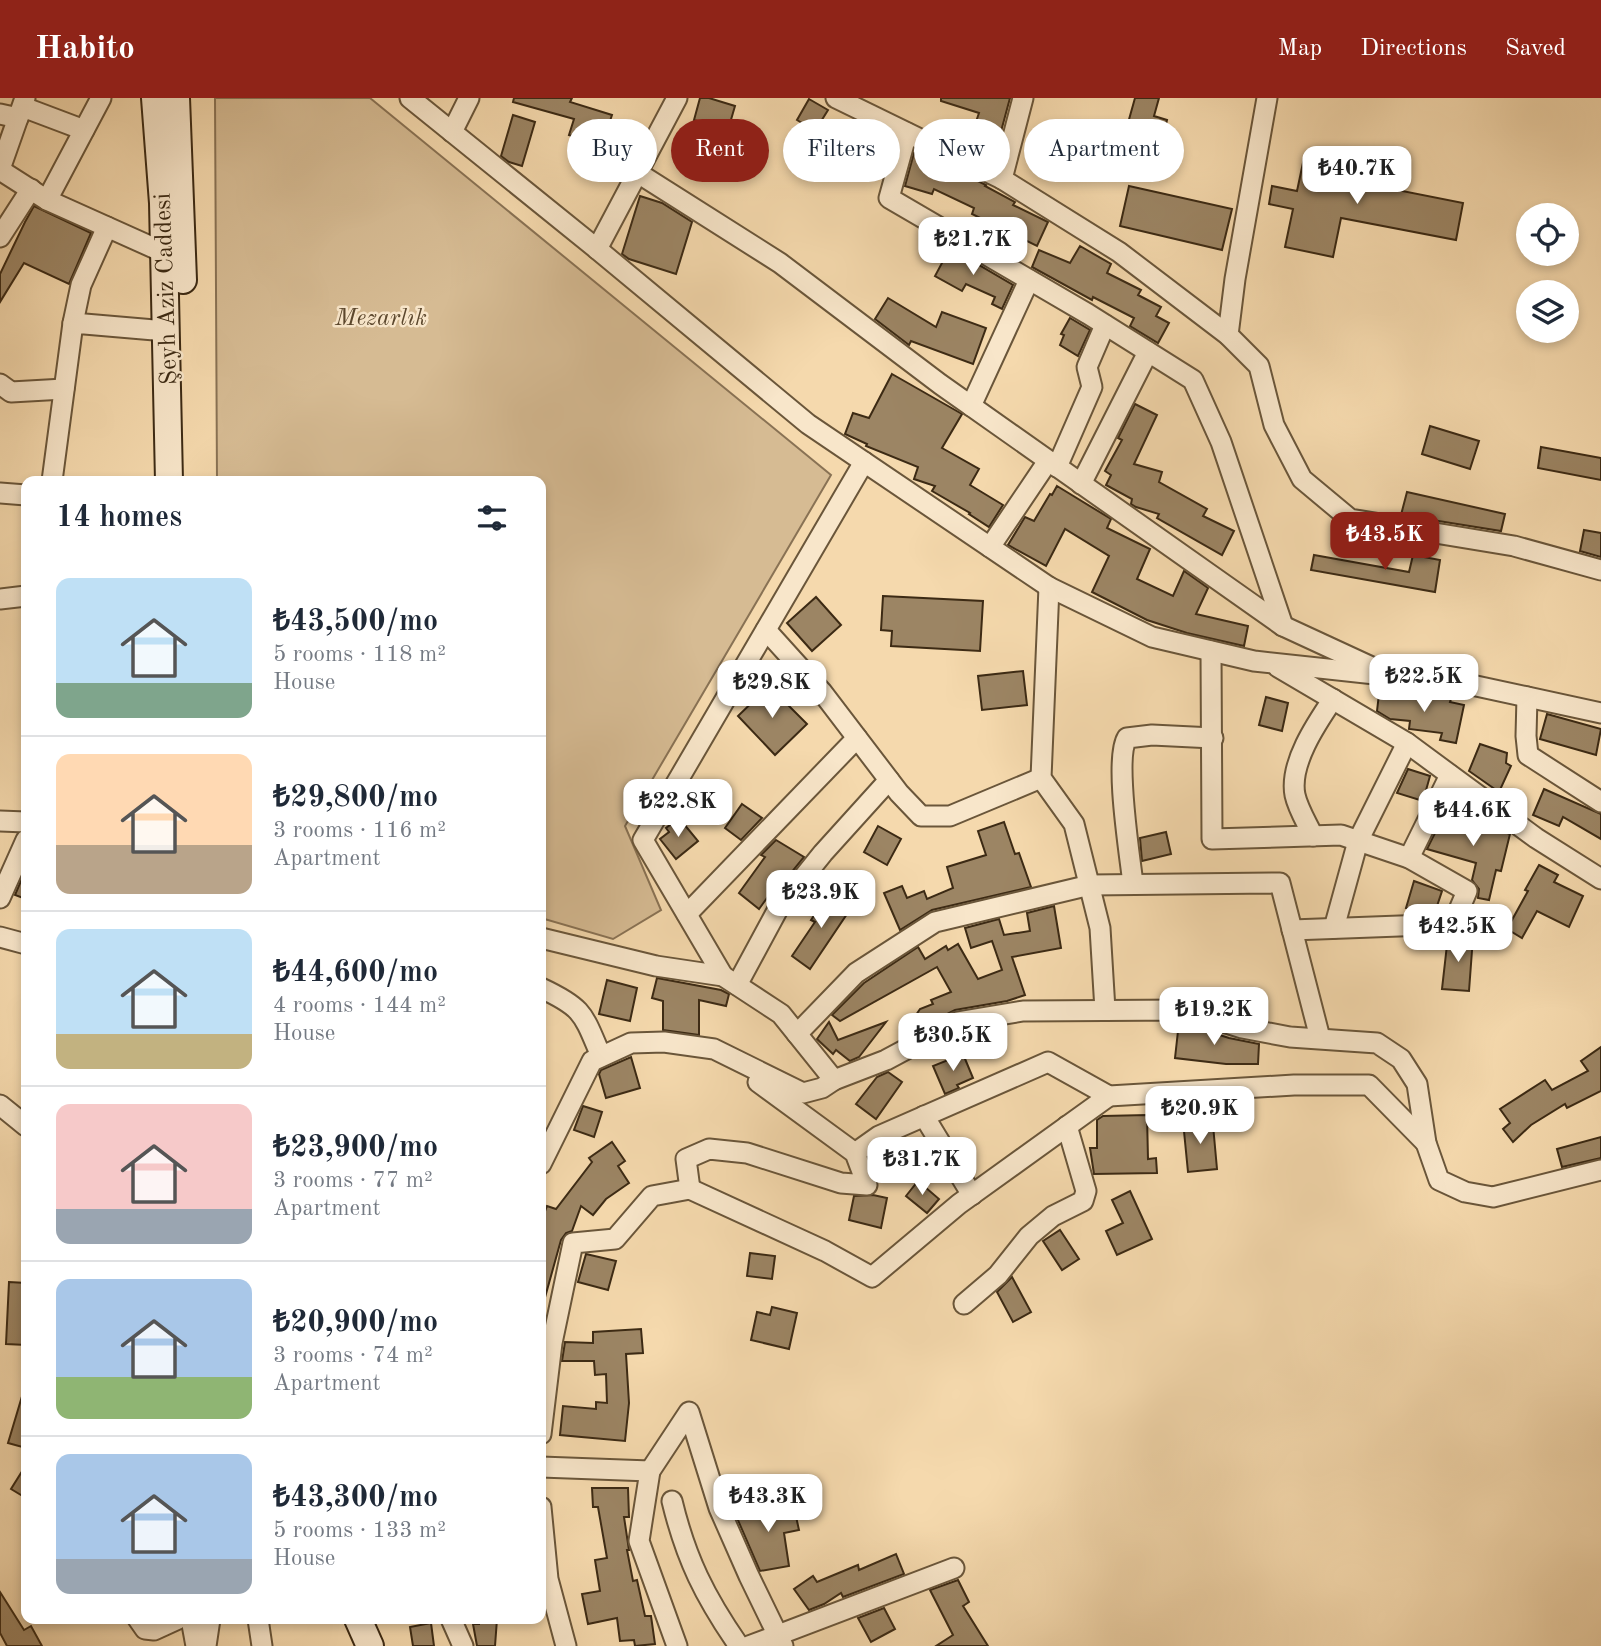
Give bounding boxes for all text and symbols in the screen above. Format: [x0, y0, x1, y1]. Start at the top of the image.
text: Habito [35, 33, 135, 66]
text: Map [1278, 37, 1322, 61]
text: Directions [1360, 37, 1467, 61]
text: Saved [1505, 37, 1566, 61]
chip: Buy [567, 119, 657, 182]
chip: Rent [671, 119, 769, 182]
chip: Filters [783, 119, 900, 182]
chip: New [914, 119, 1010, 182]
chip: Apartment [1024, 119, 1184, 182]
pin: ₺40.7K [1300, 146, 1414, 206]
text: ₺40.7K [1318, 157, 1396, 180]
street label: Şeyh Aziz Caddesi [152, 193, 182, 385]
map controls [1516, 203, 1579, 343]
button: locate [1516, 203, 1579, 266]
pin: ₺21.7K [916, 218, 1030, 277]
text: ₺21.7K [934, 228, 1012, 251]
button: layers [1516, 280, 1579, 343]
park label: Mezarlık [334, 307, 427, 331]
icon: filters [473, 499, 511, 537]
text: 14 homes [56, 503, 182, 533]
pin: ₺43.5K [1328, 512, 1442, 572]
text: ₺43.5K [1346, 523, 1424, 546]
icon: home [112, 606, 196, 690]
text: ₺43,500/mo [273, 607, 438, 637]
text: 5 rooms · 118 m² [273, 643, 446, 666]
pin: ₺22.5K [1367, 654, 1481, 714]
pin: ₺29.8K [715, 660, 829, 720]
text: ₺22.5K [1385, 665, 1463, 688]
text: House [273, 671, 335, 694]
text: ₺29.8K [733, 671, 811, 694]
pin: ₺22.8K [621, 780, 735, 839]
icon: home [112, 782, 196, 866]
text: ₺29,800/mo [273, 783, 438, 813]
pin: ₺44.6K [1416, 788, 1530, 848]
text: ₺22.8K [639, 790, 717, 813]
text: ₺44.6K [1434, 799, 1512, 822]
text: 3 rooms · 116 m² [273, 819, 446, 842]
text: Apartment [273, 847, 381, 870]
pin: ₺23.9K [764, 870, 878, 930]
text: ₺23.9K [782, 881, 860, 904]
pin: ₺42.5K [1401, 904, 1515, 964]
text: ₺42.5K [1419, 915, 1497, 938]
icon: home [112, 957, 196, 1041]
text: ₺44,600/mo [273, 958, 438, 988]
pin: ₺19.2K [1157, 988, 1271, 1047]
text: 4 rooms · 144 m² [273, 994, 446, 1017]
text: ₺19.2K [1175, 998, 1253, 1021]
pin: ₺30.5K [896, 1014, 1010, 1073]
text: House [273, 1022, 335, 1045]
text: ₺30.5K [914, 1024, 992, 1047]
pin: ₺20.9K [1143, 1086, 1257, 1146]
text: ₺20.9K [1161, 1097, 1239, 1120]
icon: home [112, 1132, 196, 1216]
text: ₺23,900/mo [273, 1133, 438, 1163]
pin: ₺31.7K [865, 1138, 979, 1197]
text: ₺31.7K [883, 1148, 961, 1171]
text: 3 rooms · 77 m² [273, 1169, 433, 1192]
text: Apartment [273, 1197, 381, 1220]
icon: home [112, 1307, 196, 1391]
text: ₺20,900/mo [273, 1308, 438, 1338]
text: 3 rooms · 74 m² [273, 1344, 433, 1367]
text: Apartment [273, 1372, 381, 1395]
pin: ₺43.3K [711, 1474, 825, 1534]
icon: home [112, 1482, 196, 1566]
text: ₺43,300/mo [273, 1483, 438, 1513]
text: ₺43.3K [729, 1485, 807, 1508]
text: 5 rooms · 133 m² [273, 1519, 446, 1542]
text: House [273, 1547, 335, 1570]

